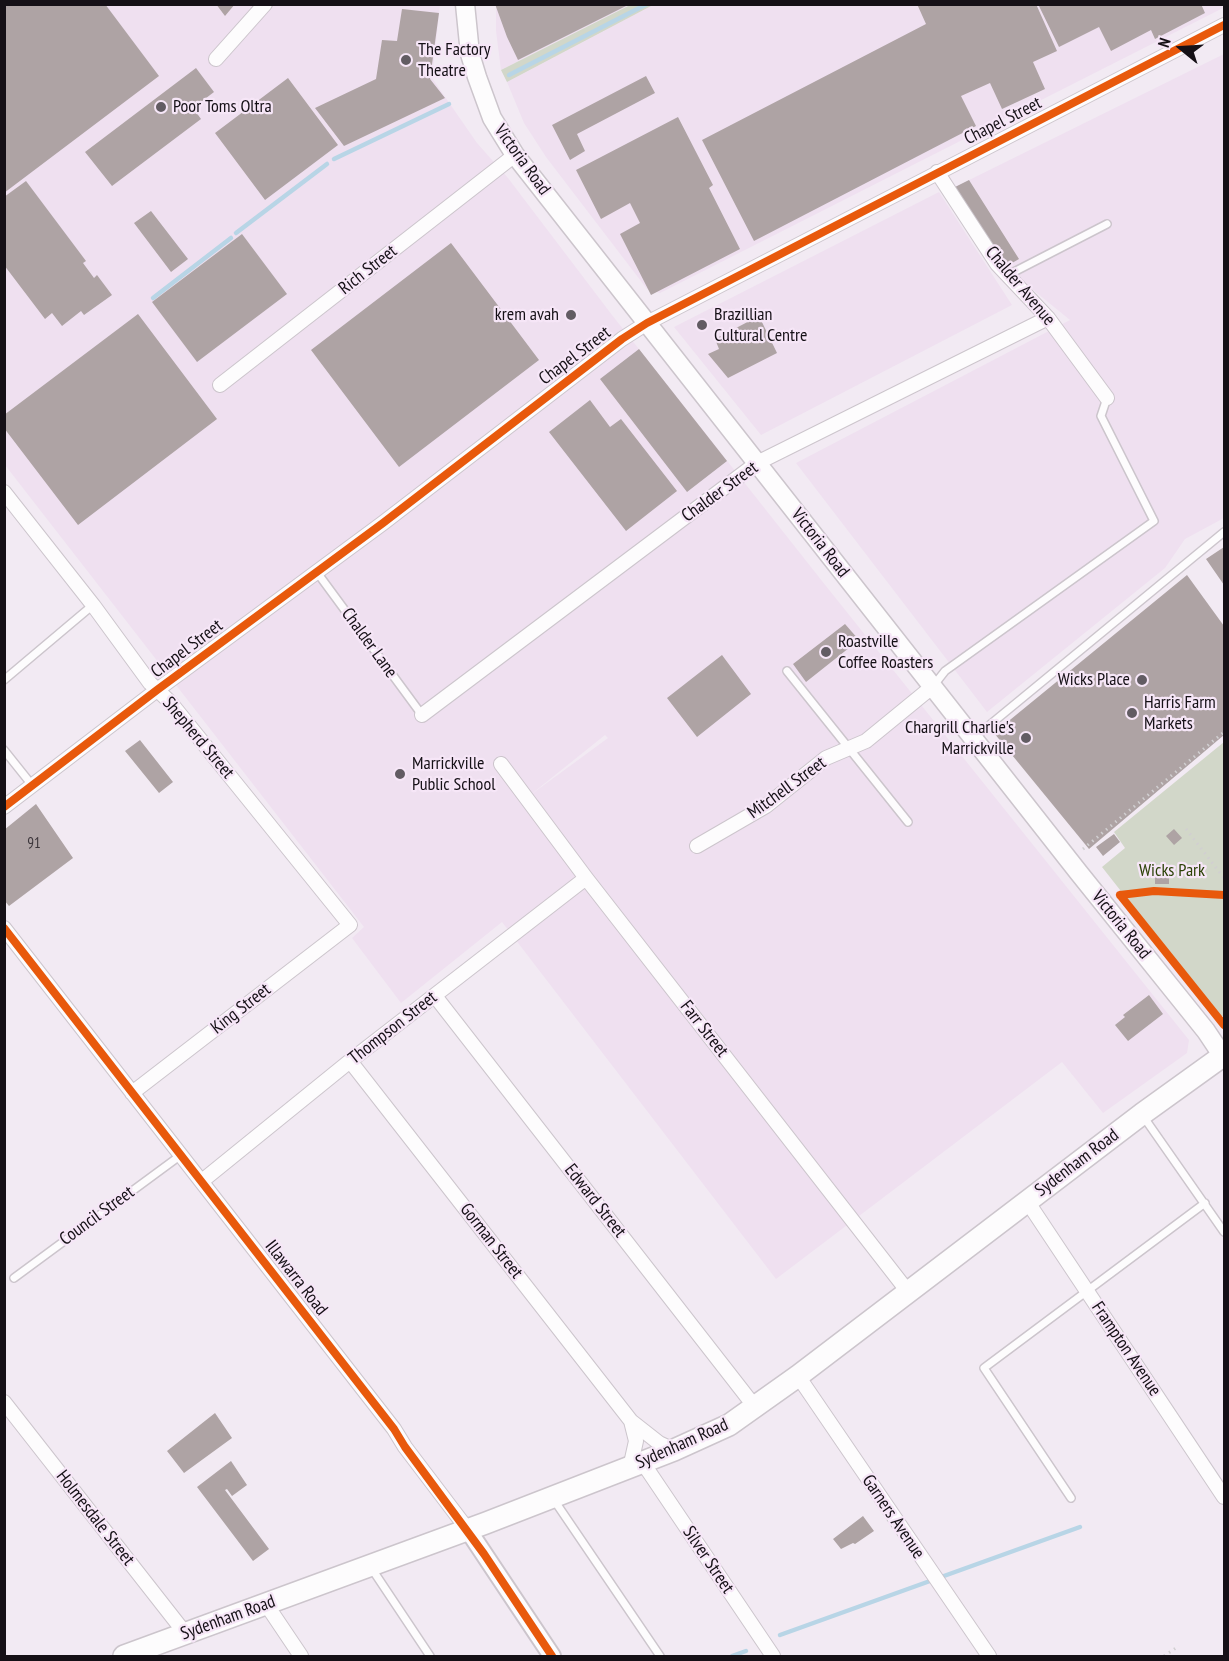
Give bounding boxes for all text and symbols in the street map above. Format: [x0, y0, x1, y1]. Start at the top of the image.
north arrow [1151, 18, 1211, 78]
text: N [1153, 35, 1175, 50]
place label: The Factory Theatre [418, 39, 491, 82]
marker: The Factory Theatre [399, 53, 413, 67]
street label: Chapel Street [961, 92, 1045, 150]
place label: Poor Toms Oltra [173, 96, 272, 118]
marker: Poor Toms Oltra [154, 100, 168, 114]
street label: Victoria Road [489, 121, 555, 199]
street label: Rich Street [335, 241, 401, 299]
street label: Chalder Avenue [981, 242, 1059, 330]
place label: krem avah [495, 304, 559, 326]
place label: Brazillian Cultural Centre [714, 304, 807, 346]
marker: krem avah [564, 308, 578, 322]
marker: Brazillian Cultural Centre [695, 318, 709, 332]
street label: Chapel Street [535, 322, 615, 390]
street label: Chalder Street [678, 457, 762, 527]
street label: Victoria Road [786, 504, 854, 582]
street label: Chalder Lane [336, 604, 402, 682]
street label: Chapel Street [147, 615, 227, 683]
place label: Roastville Coffee Roasters [838, 631, 933, 674]
marker: Roastville Coffee Roasters [819, 645, 833, 659]
place label: Wicks Place [1058, 669, 1130, 691]
marker: Wicks Place [1135, 673, 1149, 687]
place label: Harris Farm Markets [1144, 692, 1216, 734]
street label: Shepherd Street [158, 693, 238, 783]
marker: Harris Farm Markets [1125, 706, 1139, 720]
place label: Chargrill Charlie's Marrickville [905, 717, 1014, 760]
marker: Chargrill Charlie's Marrickville [1019, 731, 1033, 745]
street label: Mitchell Street [744, 752, 830, 824]
place label: Marrickville Public School [412, 753, 495, 795]
marker: Marrickville Public School [393, 767, 407, 781]
house number: 91 [27, 835, 41, 853]
park label: Wicks Park [1139, 860, 1205, 882]
street label: Victoria Road [1087, 886, 1155, 964]
street label: King Street [207, 979, 275, 1039]
street label: Thompson Street [345, 987, 441, 1069]
street label: Farr Street [675, 997, 733, 1061]
street label: Sydenham Road [1031, 1125, 1123, 1201]
street label: Edward Street [560, 1160, 630, 1242]
street label: Council Street [56, 1182, 138, 1250]
street label: Gorman Street [455, 1199, 527, 1283]
street label: Illawarra Road [260, 1236, 332, 1320]
street label: Frampton Avenue [1087, 1298, 1165, 1400]
street label: Sydenham Road [632, 1414, 732, 1474]
street label: Holmesdale Street [51, 1466, 139, 1570]
street label: Garners Avenue [857, 1471, 929, 1563]
street label: Silver Street [678, 1522, 738, 1598]
street label: Sydenham Road [178, 1591, 278, 1645]

